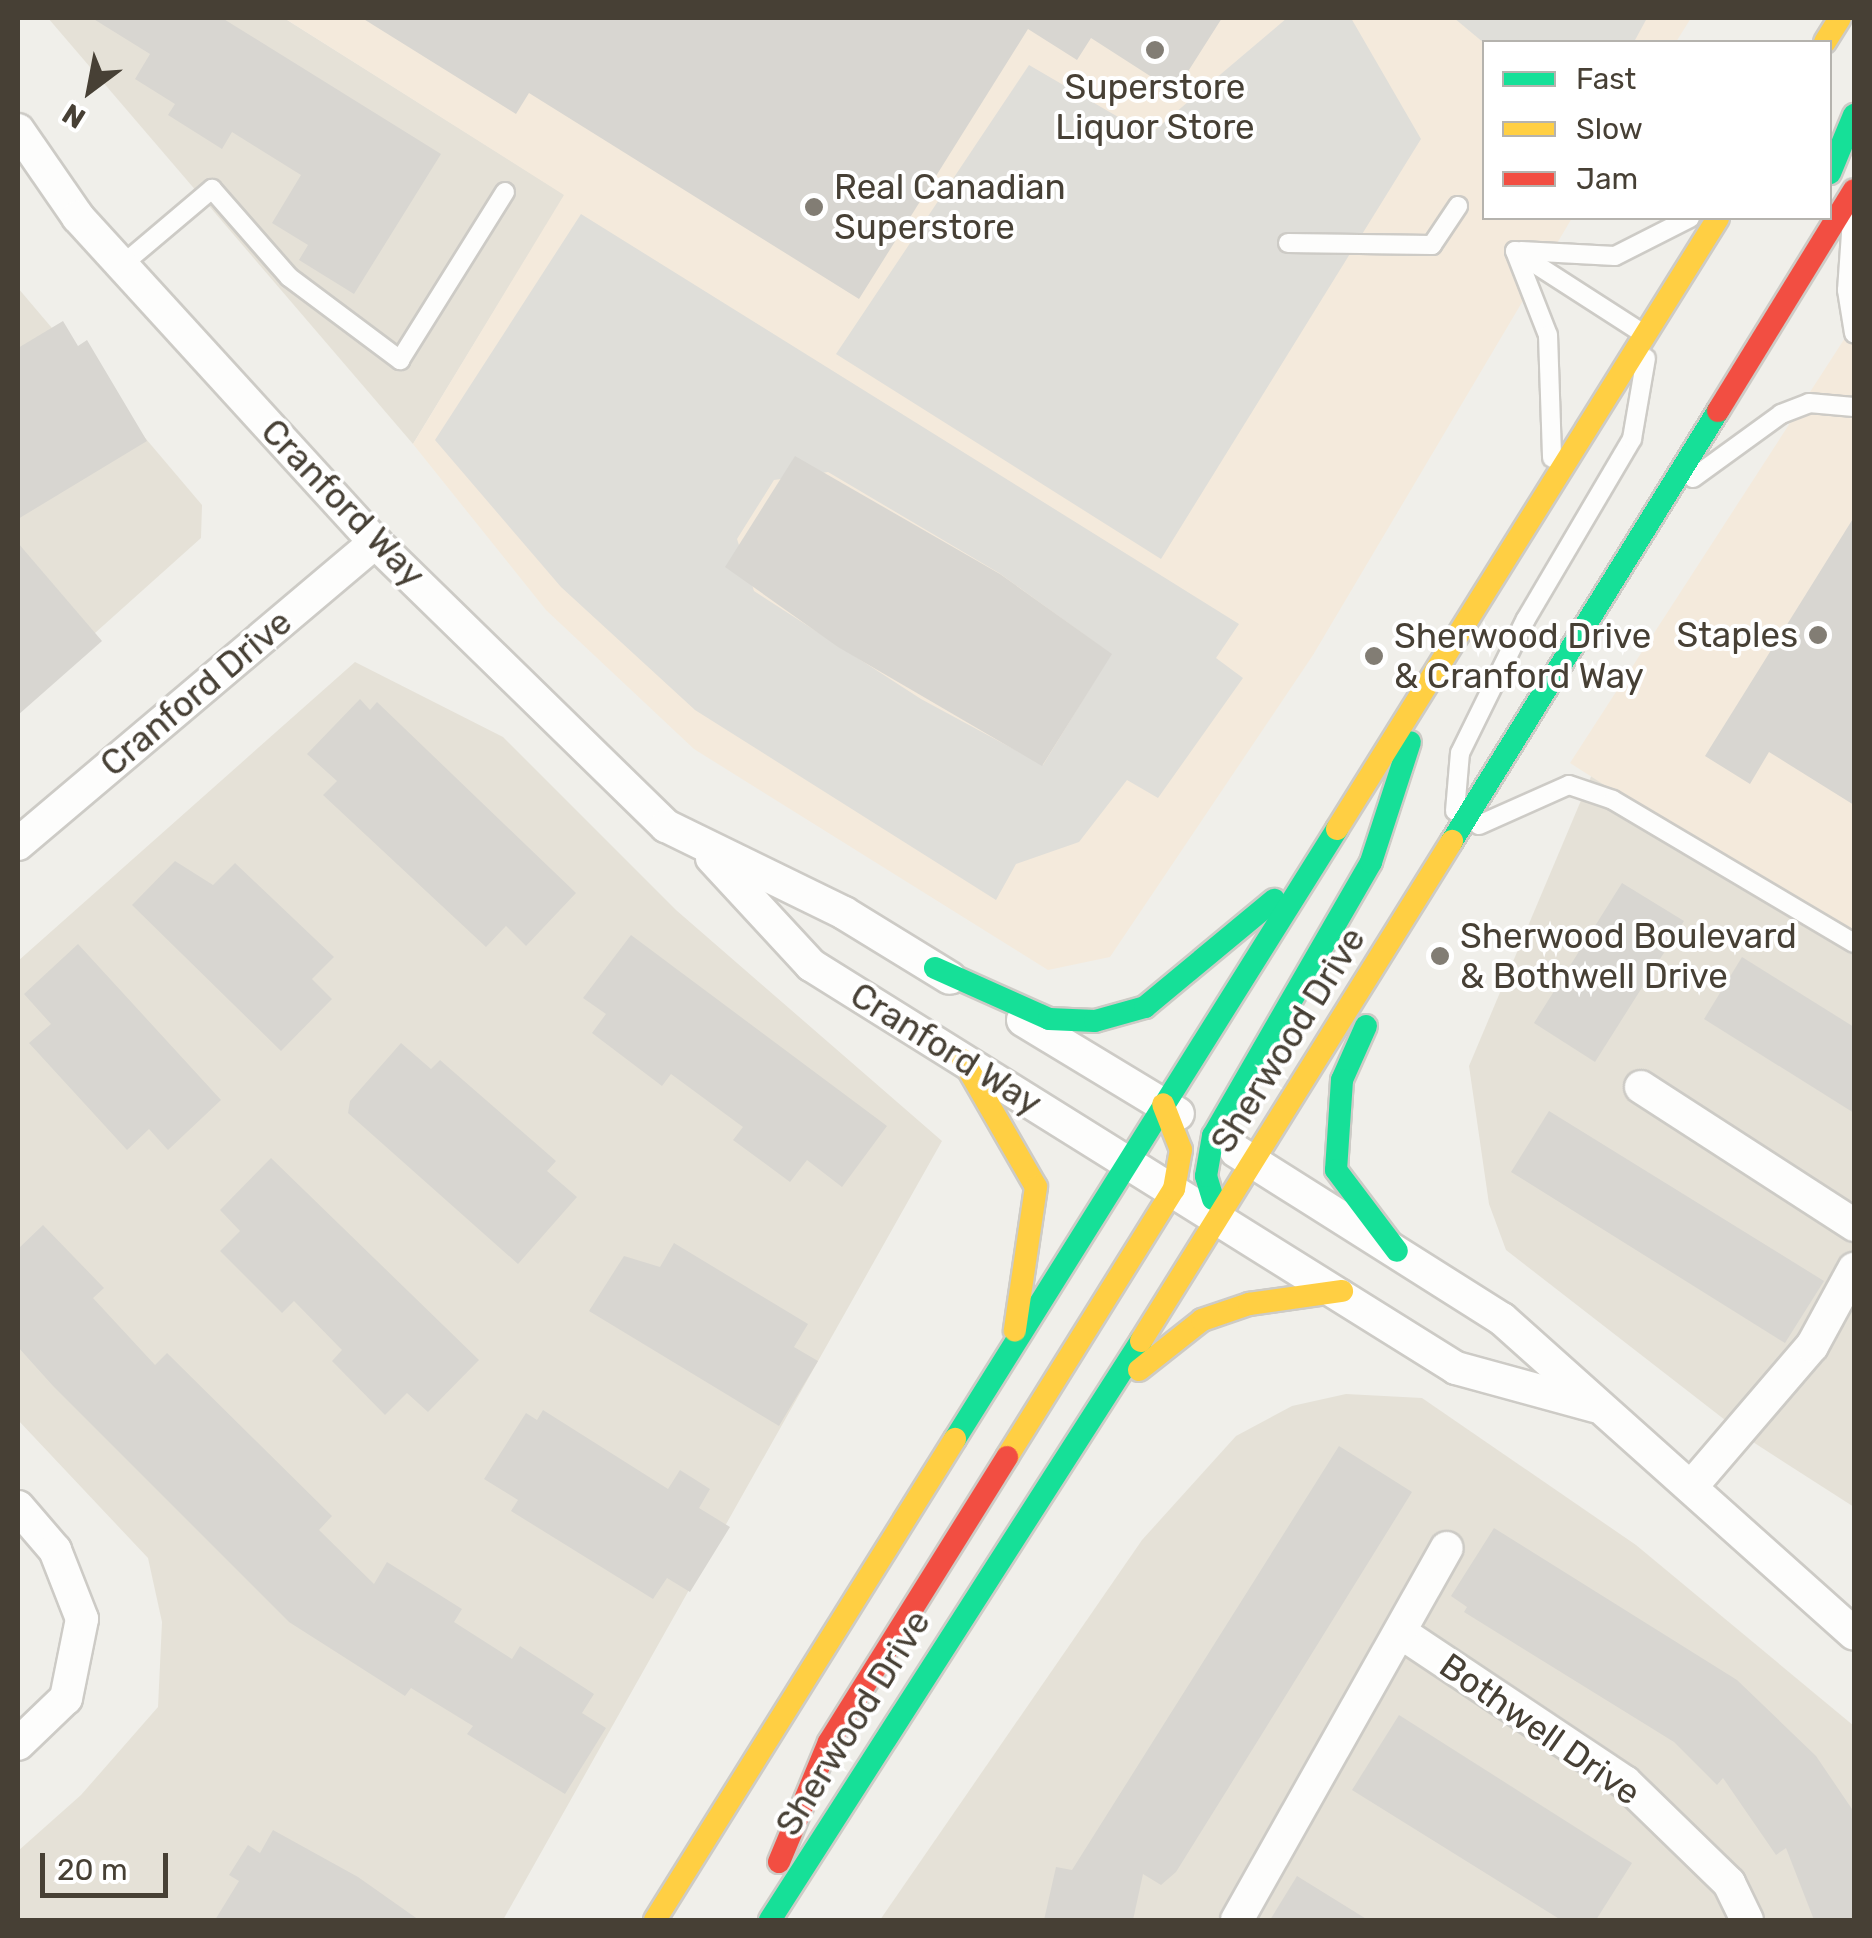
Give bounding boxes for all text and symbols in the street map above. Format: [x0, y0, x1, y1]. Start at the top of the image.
marker: Superstore Liquor Store [1144, 39, 1166, 61]
north arrow [40, 40, 140, 140]
legend [1482, 40, 1832, 220]
text: Fast [1576, 61, 1636, 97]
place label: Superstore Liquor Store [1055, 66, 1255, 148]
text: N [57, 97, 91, 135]
text: Slow [1576, 111, 1643, 147]
text: Jam [1576, 161, 1638, 197]
place label: Real Canadian Superstore [834, 166, 1066, 248]
marker: Real Canadian Superstore [803, 196, 825, 218]
street label: Cranford Way [252, 410, 434, 596]
street label: Cranford Drive [92, 601, 300, 785]
place label: Staples [1676, 614, 1798, 656]
place label: Sherwood Drive & Cranford Way [1394, 615, 1651, 697]
marker: Staples [1807, 624, 1829, 646]
marker: Sherwood Drive & Cranford Way [1363, 645, 1385, 667]
place label: Sherwood Boulevard & Bothwell Drive [1460, 915, 1797, 997]
street label: Sherwood Drive [1202, 920, 1374, 1160]
marker: Sherwood Boulevard & Bothwell Drive [1429, 945, 1451, 967]
street label: Cranford Way [843, 974, 1049, 1124]
street label: Sherwood Drive [767, 1603, 939, 1843]
street label: Bothwell Drive [1432, 1644, 1648, 1814]
scale bar [45, 1833, 172, 1895]
text: 20 m [57, 1852, 128, 1888]

